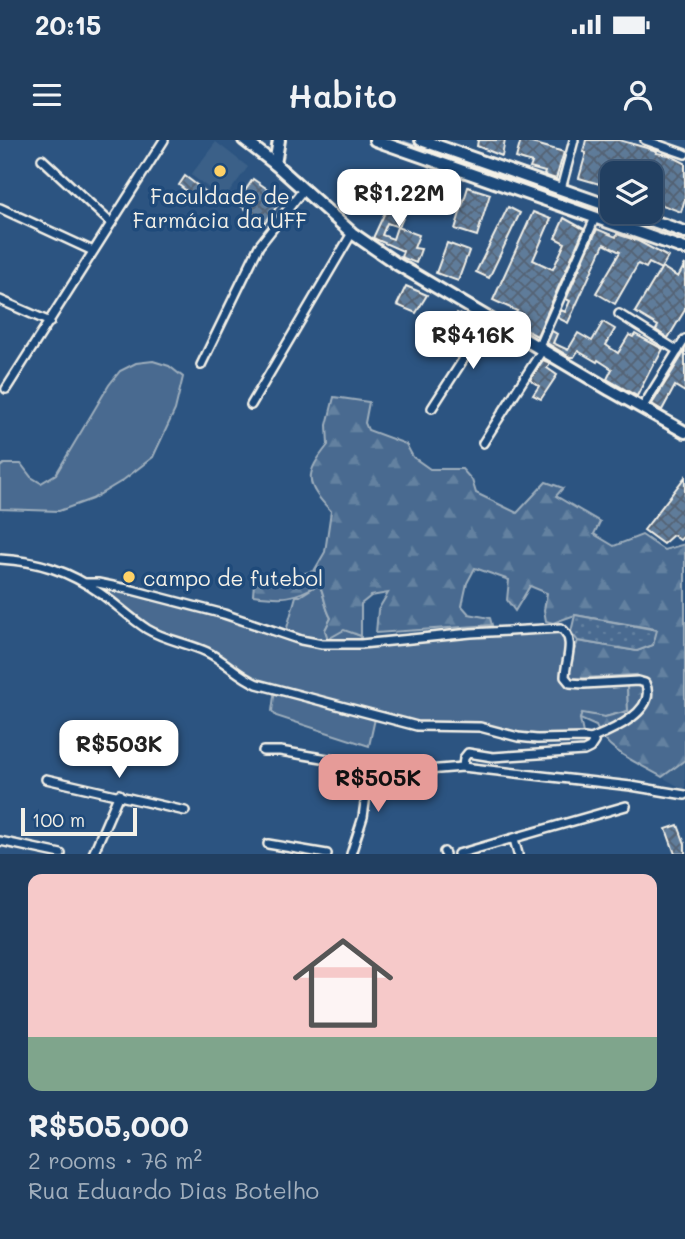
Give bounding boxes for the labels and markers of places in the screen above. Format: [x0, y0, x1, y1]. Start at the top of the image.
marker: Faculdade de Farmácia da UFF [212, 163, 228, 179]
pin: R$1.22M [334, 169, 464, 229]
place label: Faculdade de Farmácia da UFF [133, 182, 307, 233]
pin: R$416K [416, 312, 530, 371]
place label: campo de futebol [143, 564, 323, 591]
marker: campo de futebol [121, 569, 137, 585]
pin: R$503K [62, 720, 176, 780]
pin: R$505K [321, 754, 435, 814]

